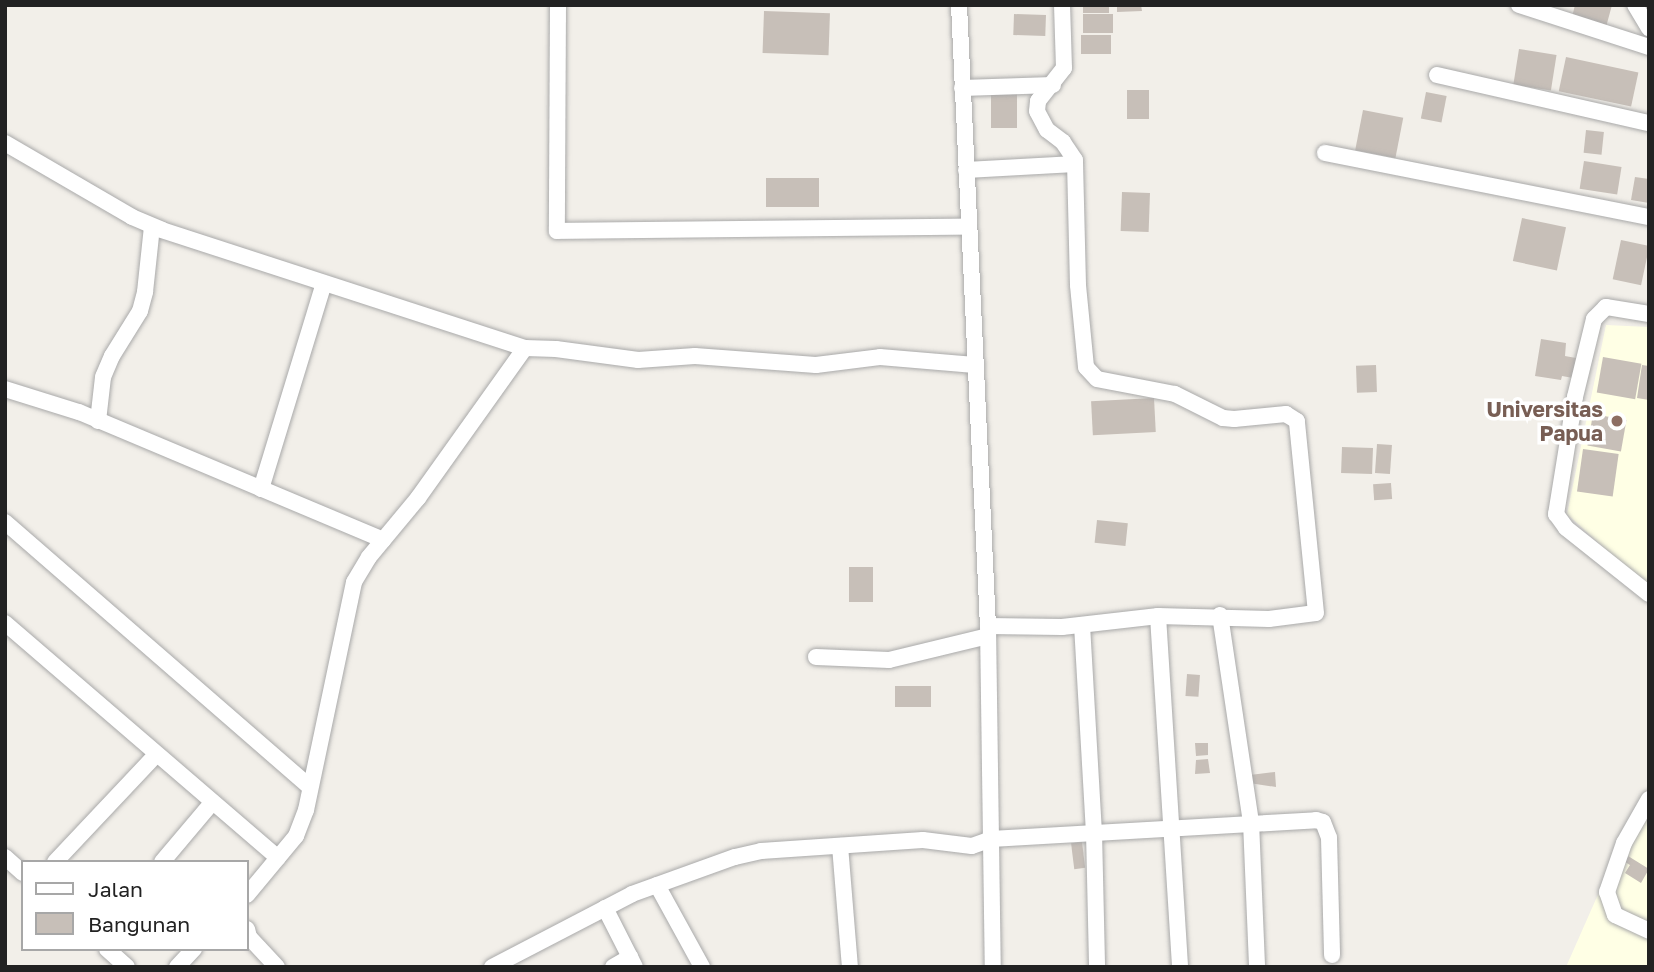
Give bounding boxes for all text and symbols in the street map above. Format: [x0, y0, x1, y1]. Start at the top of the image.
place label: Universitas Papua [1487, 396, 1603, 446]
marker: Universitas Papua [1609, 413, 1625, 429]
legend [21, 860, 248, 951]
text: Jalan [88, 876, 143, 902]
text: Bangunan [88, 911, 190, 937]

